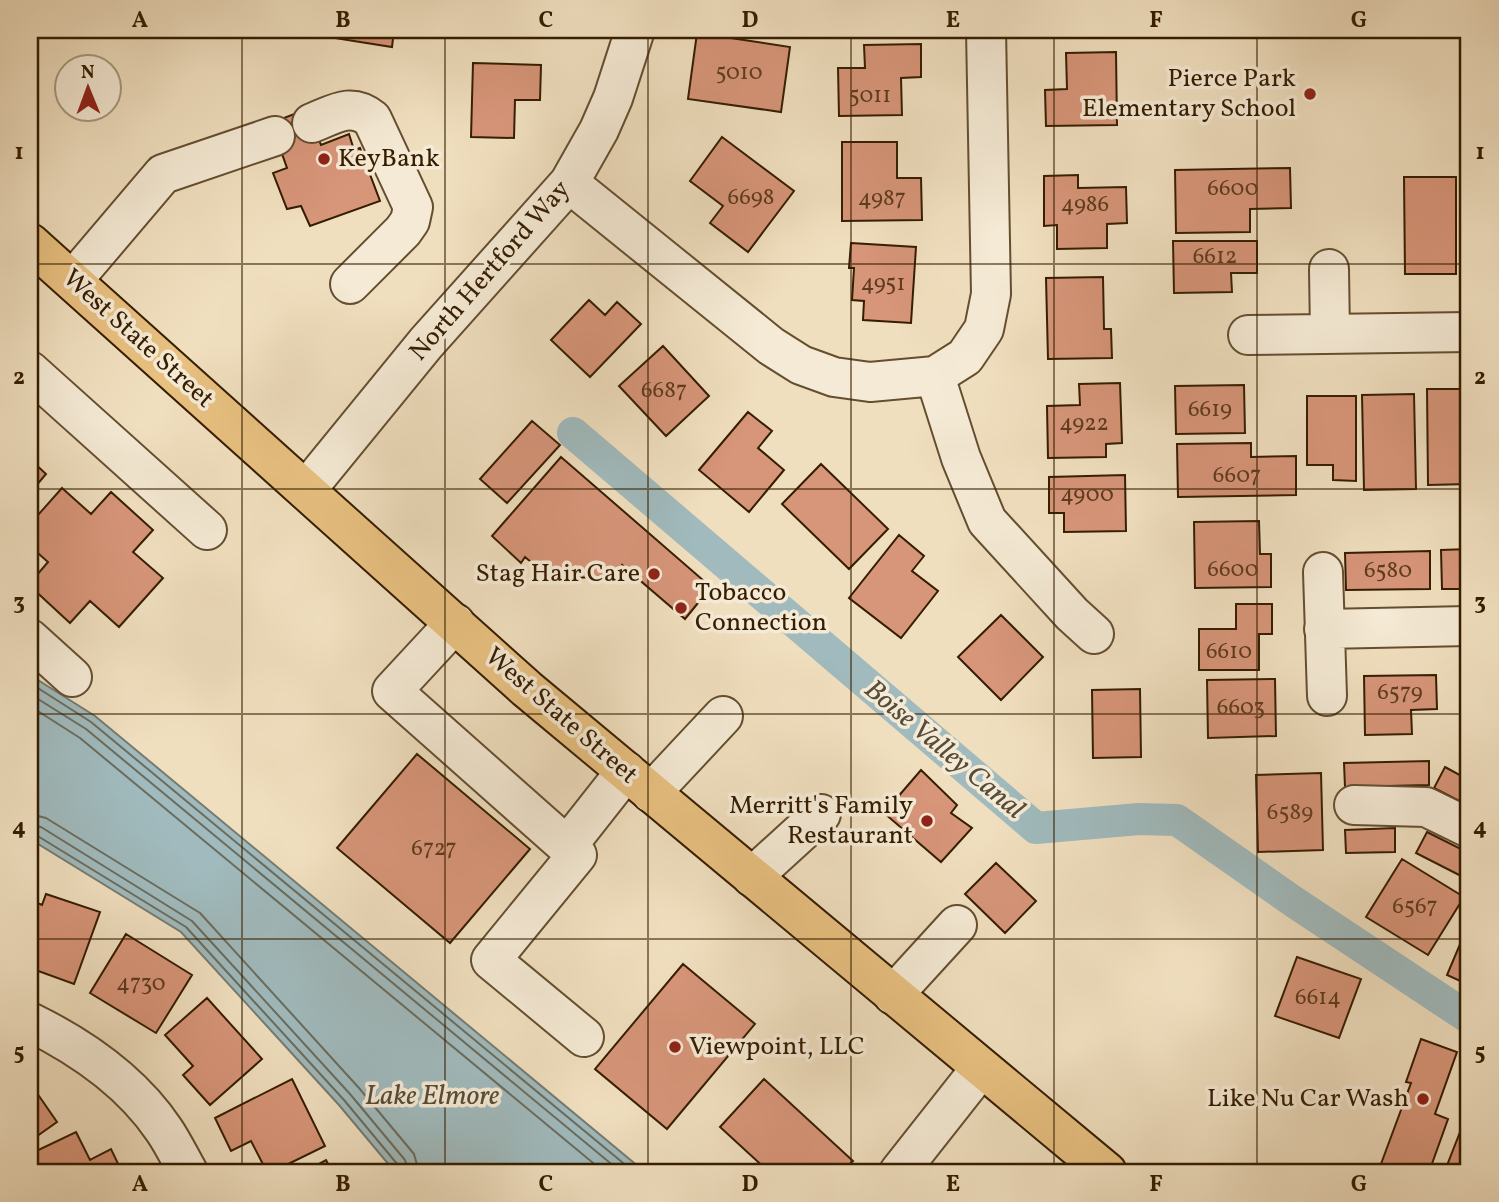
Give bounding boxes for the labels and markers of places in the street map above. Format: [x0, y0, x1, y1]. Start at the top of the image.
place label: Pierce Park Elementary School [1082, 61, 1296, 127]
marker: Pierce Park Elementary School [1302, 86, 1318, 102]
place label: KeyBank [338, 141, 440, 177]
marker: KeyBank [316, 151, 332, 167]
place label: Stag Hair Care [475, 556, 640, 592]
marker: Stag Hair Care [646, 566, 662, 582]
place label: Tobacco Connection [695, 575, 827, 641]
marker: Tobacco Connection [673, 600, 689, 616]
place label: Merritt's Family Restaurant [729, 788, 913, 854]
marker: Merritt's Family Restaurant [919, 813, 935, 829]
place label: Viewpoint, LLC [689, 1029, 865, 1065]
marker: Viewpoint, LLC [667, 1039, 683, 1055]
place label: Like Nu Car Wash [1207, 1081, 1409, 1117]
marker: Like Nu Car Wash [1415, 1091, 1431, 1107]

